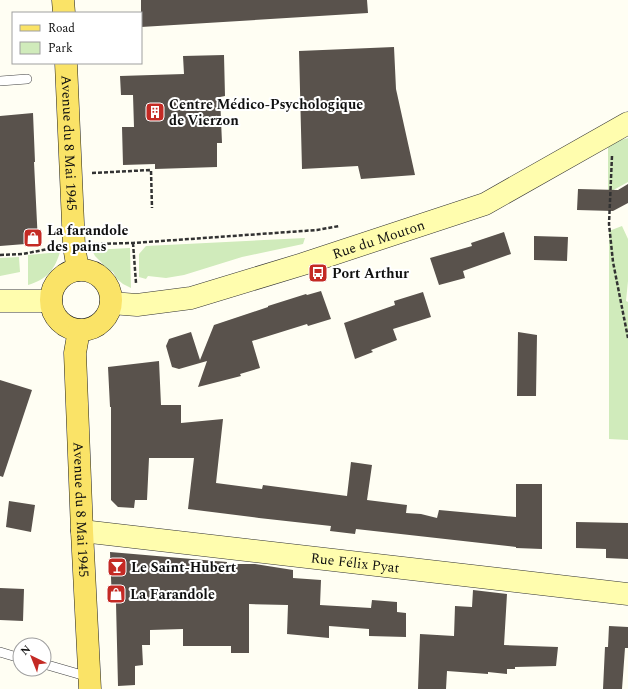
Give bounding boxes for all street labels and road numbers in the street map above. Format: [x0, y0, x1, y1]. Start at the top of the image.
street label: Avenue du 8 Mai 1945 [56, 75, 82, 211]
street label: Rue du Mouton [330, 215, 428, 265]
street label: Avenue du 8 Mai 1945 [67, 441, 94, 578]
street label: Rue Félix Pyat [310, 547, 401, 579]

